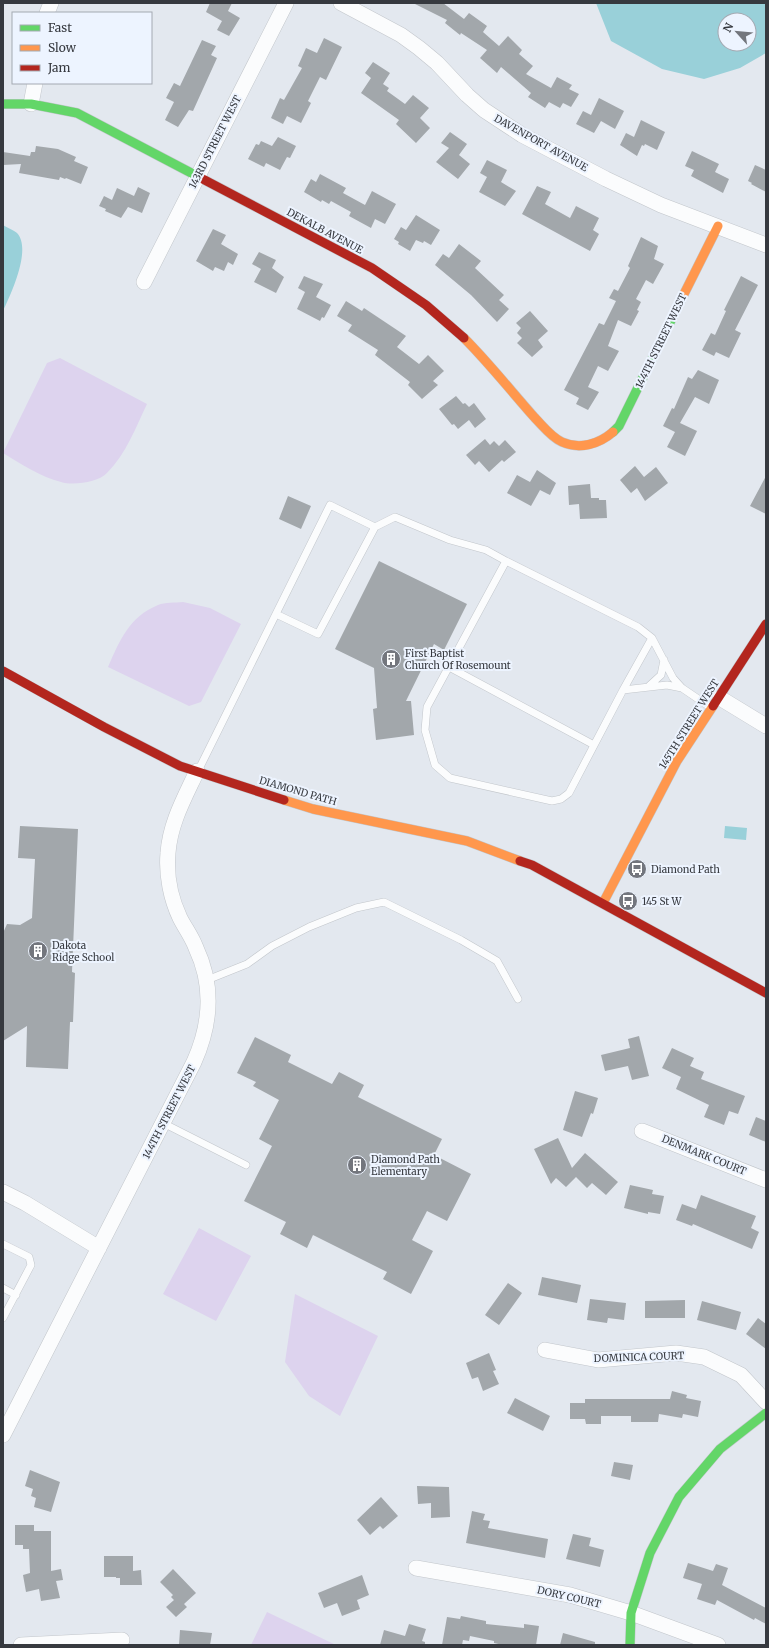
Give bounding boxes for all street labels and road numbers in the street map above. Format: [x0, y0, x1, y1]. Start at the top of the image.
street label: 143RD STREET WEST [186, 93, 244, 191]
street label: DAVENPORT AVENUE [492, 112, 591, 174]
street label: DEKALB AVENUE [285, 205, 366, 257]
street label: 144TH STREET WEST [632, 291, 690, 391]
street label: 145TH STREET WEST [656, 677, 722, 771]
street label: DIAMOND PATH [258, 774, 338, 808]
street label: 144TH STREET WEST [140, 1063, 198, 1161]
street label: DENMARK COURT [660, 1132, 748, 1178]
street label: DOMINICA COURT [593, 1349, 685, 1365]
street label: DORY COURT [536, 1583, 602, 1611]

